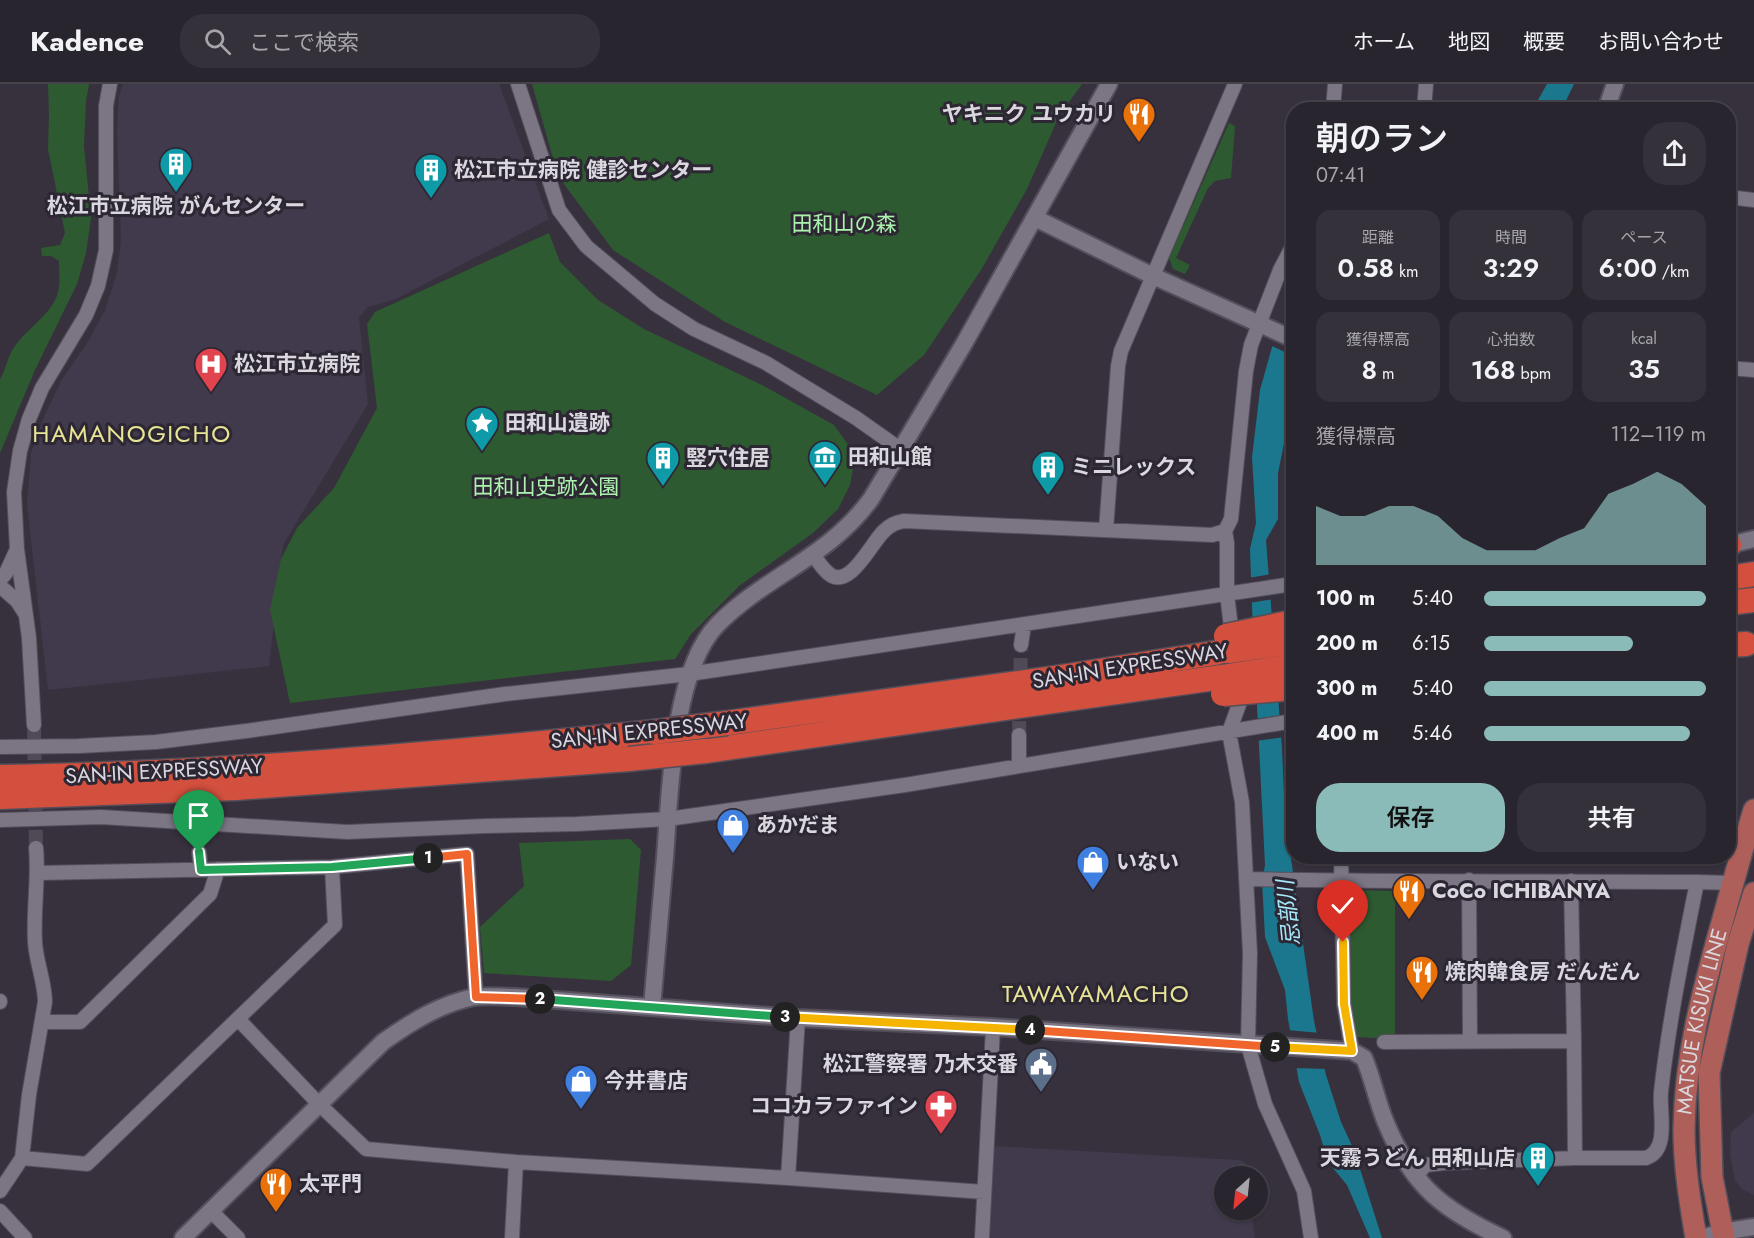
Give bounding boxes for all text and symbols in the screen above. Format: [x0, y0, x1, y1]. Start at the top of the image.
search box [180, 14, 600, 68]
text: Kadence [30, 21, 144, 62]
icon: search [201, 25, 234, 58]
text: ここで検索 [249, 26, 359, 58]
text: ホーム [1353, 27, 1415, 57]
text: 地図 [1448, 27, 1490, 57]
text: 概要 [1523, 27, 1565, 57]
text: お問い合わせ [1598, 27, 1724, 57]
restaurant icon: ヤキニク ユウカリ [1121, 96, 1157, 143]
place label: ヤキニク ユウカリ [942, 99, 1116, 129]
text: 朝のラン [1316, 115, 1448, 162]
button: share [1643, 122, 1706, 185]
building icon: 松江市立病院 がんセンター [158, 146, 194, 193]
building icon: 松江市立病院 健診センター [413, 152, 449, 199]
place label: 松江市立病院 健診センター [454, 155, 712, 185]
text: 07:41 [1316, 161, 1365, 190]
place label: 松江市立病院 がんセンター [47, 191, 305, 221]
park label: 田和山の森 [792, 209, 897, 239]
text: 距離 [1362, 226, 1394, 249]
text: 時間 [1495, 226, 1527, 249]
text: ペース [1620, 226, 1668, 249]
text: 0.58 [1337, 249, 1394, 287]
text: 3:29 [1483, 249, 1539, 287]
text: 6:00 [1599, 249, 1657, 287]
text: km [1394, 260, 1419, 283]
text: /km [1657, 260, 1689, 283]
text: kcal [1631, 327, 1657, 350]
text: 獲得標高 [1346, 328, 1410, 351]
text: 心拍数 [1487, 328, 1535, 351]
hospital icon: 松江市立病院 [193, 346, 229, 393]
place label: 松江市立病院 [234, 349, 360, 379]
text: 35 [1628, 350, 1660, 388]
text: 8 [1362, 351, 1377, 389]
text: 168 [1471, 351, 1516, 389]
text: m [1377, 362, 1394, 385]
text: bpm [1516, 362, 1551, 385]
place icon: 田和山遺跡 [464, 405, 500, 452]
place label: 田和山遺跡 [505, 408, 610, 438]
district label: HAMANOGICHO [32, 416, 232, 451]
text: 112–119 m [1611, 420, 1706, 449]
text: 獲得標高 [1316, 422, 1396, 451]
museum icon: 田和山館 [807, 439, 843, 486]
building icon: 竪穴住居 [645, 440, 681, 487]
place label: 田和山館 [848, 442, 932, 472]
place label: 竪穴住居 [686, 443, 770, 473]
building icon: ミニレックス [1030, 449, 1066, 496]
place label: ミニレックス [1071, 452, 1196, 482]
park label: 田和山史跡公園 [473, 472, 620, 502]
text: 100 m [1316, 584, 1375, 613]
text: 5:40 [1412, 584, 1453, 613]
text: 200 m [1316, 629, 1378, 658]
text: 6:15 [1412, 629, 1450, 658]
street label: SAN-IN EXPRESSWAY [1030, 636, 1230, 696]
text: 300 m [1316, 674, 1377, 703]
text: 5:40 [1412, 674, 1453, 703]
street label: SAN-IN EXPRESSWAY [549, 706, 749, 756]
text: 400 m [1316, 719, 1379, 748]
text: 5:46 [1412, 719, 1452, 748]
street label: SAN-IN EXPRESSWAY [65, 751, 264, 791]
button: 保存 [1316, 783, 1505, 852]
button: 共有 [1517, 783, 1706, 852]
pin [173, 790, 224, 852]
icon: arrive [182, 799, 215, 832]
shop icon: あかだま [715, 807, 751, 854]
place label: あかだま [756, 810, 840, 840]
pin: 1 [413, 843, 443, 873]
shop icon: いない [1075, 844, 1111, 891]
text: 1 [424, 846, 432, 869]
place label: いない [1116, 847, 1179, 877]
restaurant icon: CoCo ICHIBANYA [1391, 873, 1427, 920]
place label: CoCo ICHIBANYA [1432, 876, 1611, 906]
water label: 忌部川 [1268, 877, 1307, 947]
pin [1317, 880, 1368, 942]
icon: check [1326, 889, 1359, 922]
street label: MATSUE KISUKI LINE [1669, 925, 1735, 1115]
restaurant icon: 焼肉韓食房 だんだん [1404, 954, 1440, 1001]
place label: 焼肉韓食房 だんだん [1445, 957, 1640, 987]
district label: TAWAYAMACHO [1002, 976, 1190, 1011]
pin: 2 [525, 984, 555, 1014]
text: 2 [535, 987, 545, 1010]
pin: 3 [770, 1002, 800, 1032]
text: 3 [780, 1005, 790, 1028]
pin: 4 [1015, 1015, 1045, 1045]
text: 4 [1024, 1018, 1036, 1041]
pin: 5 [1260, 1032, 1290, 1062]
text: 5 [1270, 1035, 1280, 1058]
public building icon: 松江警察署 乃木交番 [1023, 1046, 1059, 1093]
place label: 松江警察署 乃木交番 [823, 1049, 1018, 1079]
shop icon: 今井書店 [563, 1063, 599, 1110]
place label: 今井書店 [604, 1066, 688, 1096]
pharmacy icon: ココカラファイン [923, 1088, 959, 1135]
place label: ココカラファイン [750, 1091, 918, 1121]
building icon: 天霧うどん 田和山店 [1520, 1140, 1556, 1187]
place label: 天霧うどん 田和山店 [1320, 1143, 1515, 1173]
restaurant icon: 太平門 [258, 1166, 294, 1213]
north arrow [1214, 1166, 1268, 1220]
map controls [1214, 1166, 1268, 1220]
place label: 太平門 [299, 1169, 362, 1199]

